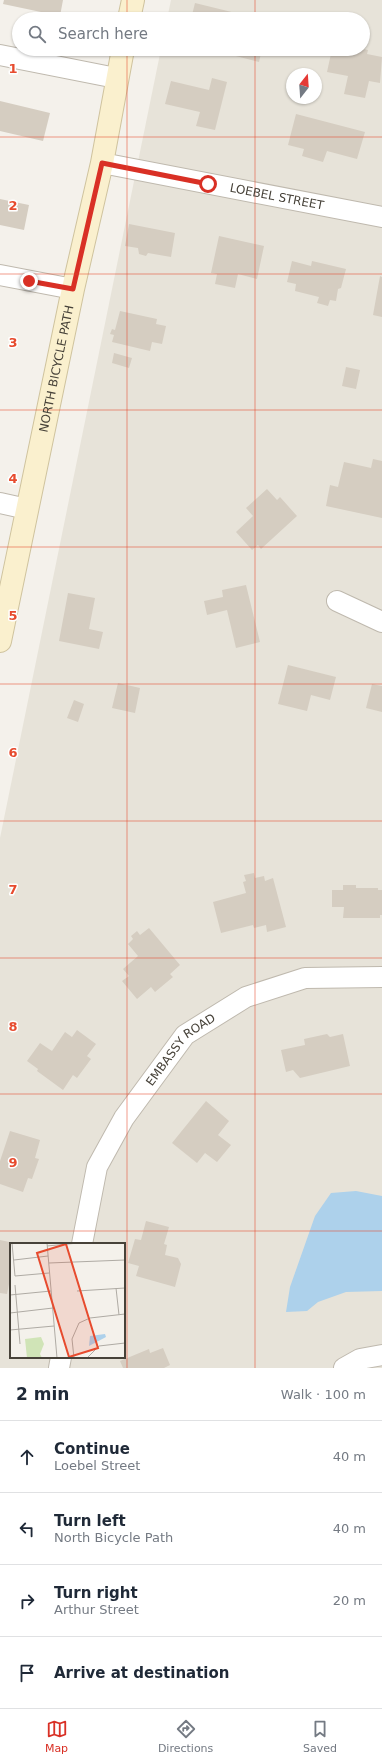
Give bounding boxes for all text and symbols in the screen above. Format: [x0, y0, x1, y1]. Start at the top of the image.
search box [12, 12, 370, 56]
icon: search [26, 23, 48, 45]
text: Search here [58, 25, 148, 43]
text: 1 [8, 61, 18, 76]
north arrow [286, 68, 322, 104]
route start [199, 175, 217, 193]
street label: LOEBEL STREET [229, 181, 326, 213]
text: 2 [8, 198, 18, 213]
route end [20, 272, 38, 290]
street label: NORTH BICYCLE PATH [36, 304, 76, 434]
text: 3 [8, 335, 18, 350]
text: 4 [8, 471, 18, 486]
text: 5 [8, 608, 18, 623]
text: 6 [8, 745, 18, 760]
text: 7 [8, 882, 18, 897]
street label: EMBASSY ROAD [143, 1011, 218, 1089]
text: 8 [8, 1019, 18, 1034]
text: 9 [8, 1155, 18, 1170]
inset map [10, 1243, 125, 1358]
text: 2 min [16, 1384, 69, 1404]
text: Walk · 100 m [281, 1387, 366, 1402]
text: Continue [54, 1440, 130, 1458]
icon: ahead [16, 1446, 38, 1468]
text: 40 m [333, 1449, 366, 1464]
text: Loebel Street [54, 1458, 140, 1473]
text: Turn left [54, 1512, 126, 1530]
icon: left [16, 1518, 38, 1540]
text: 40 m [333, 1521, 366, 1536]
text: North Bicycle Path [54, 1530, 173, 1545]
text: Turn right [54, 1584, 138, 1602]
icon: right [16, 1590, 38, 1612]
text: 20 m [333, 1593, 366, 1608]
text: Arthur Street [54, 1602, 139, 1617]
icon: arrive [16, 1662, 38, 1684]
text: Arrive at destination [54, 1664, 229, 1682]
tab: Map [45, 1718, 68, 1755]
tab: Directions [158, 1718, 213, 1755]
tab: Saved [303, 1718, 337, 1755]

